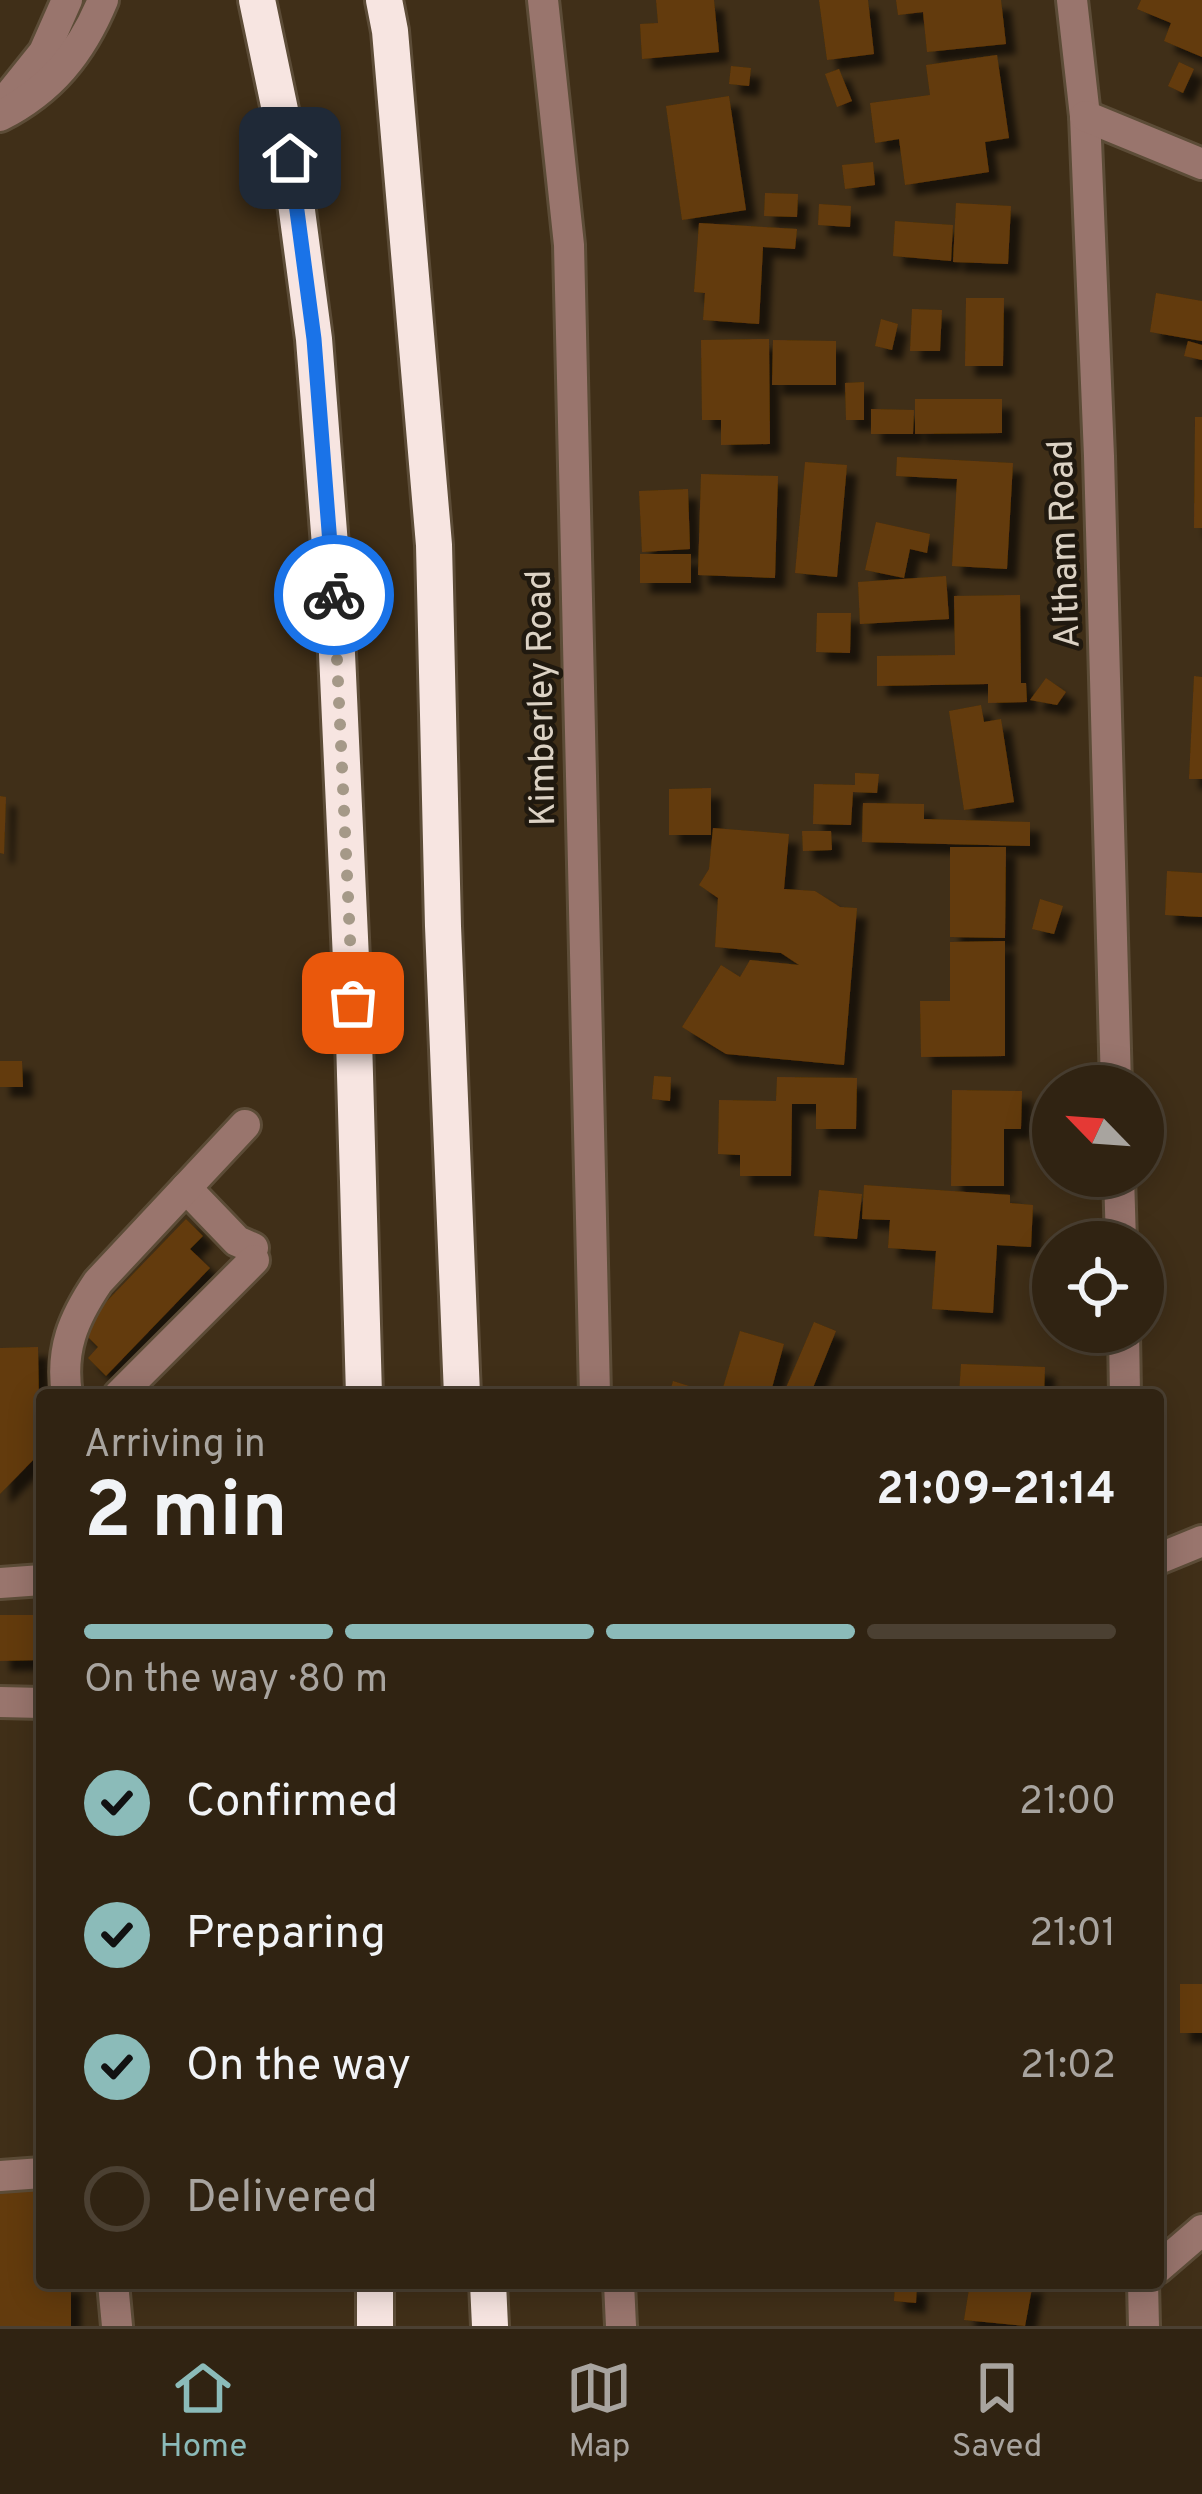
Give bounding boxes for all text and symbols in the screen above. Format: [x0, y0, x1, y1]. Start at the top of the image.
pin [239, 107, 341, 209]
icon: home [257, 125, 323, 191]
street label: Altham Road [1039, 439, 1093, 649]
courier [274, 535, 394, 655]
icon: bike [301, 562, 367, 628]
street label: Kimberley Road [518, 569, 568, 827]
pin [302, 952, 404, 1054]
icon: bag [320, 970, 386, 1036]
north arrow [1032, 1065, 1164, 1197]
map controls [1032, 1065, 1164, 1353]
button: locate [1032, 1221, 1164, 1353]
text: Arriving in [84, 1422, 266, 1471]
text: 21:09–21:14 [876, 1463, 1116, 1520]
text: 2 min [84, 1466, 288, 1565]
text: On the way · 80 m [84, 1657, 388, 1706]
icon: check [84, 1770, 150, 1836]
text: Confirmed [186, 1775, 398, 1832]
text: 21:00 [1019, 1779, 1116, 1828]
icon: check [84, 1902, 150, 1968]
text: Preparing [186, 1907, 386, 1964]
text: 21:01 [1029, 1911, 1116, 1960]
icon: check [84, 2034, 150, 2100]
text: On the way [186, 2039, 411, 2096]
text: 21:02 [1020, 2043, 1116, 2092]
text: Delivered [186, 2171, 378, 2228]
tab: Home [160, 2355, 247, 2469]
tab: Map [566, 2355, 632, 2469]
tab: Saved [952, 2355, 1042, 2469]

